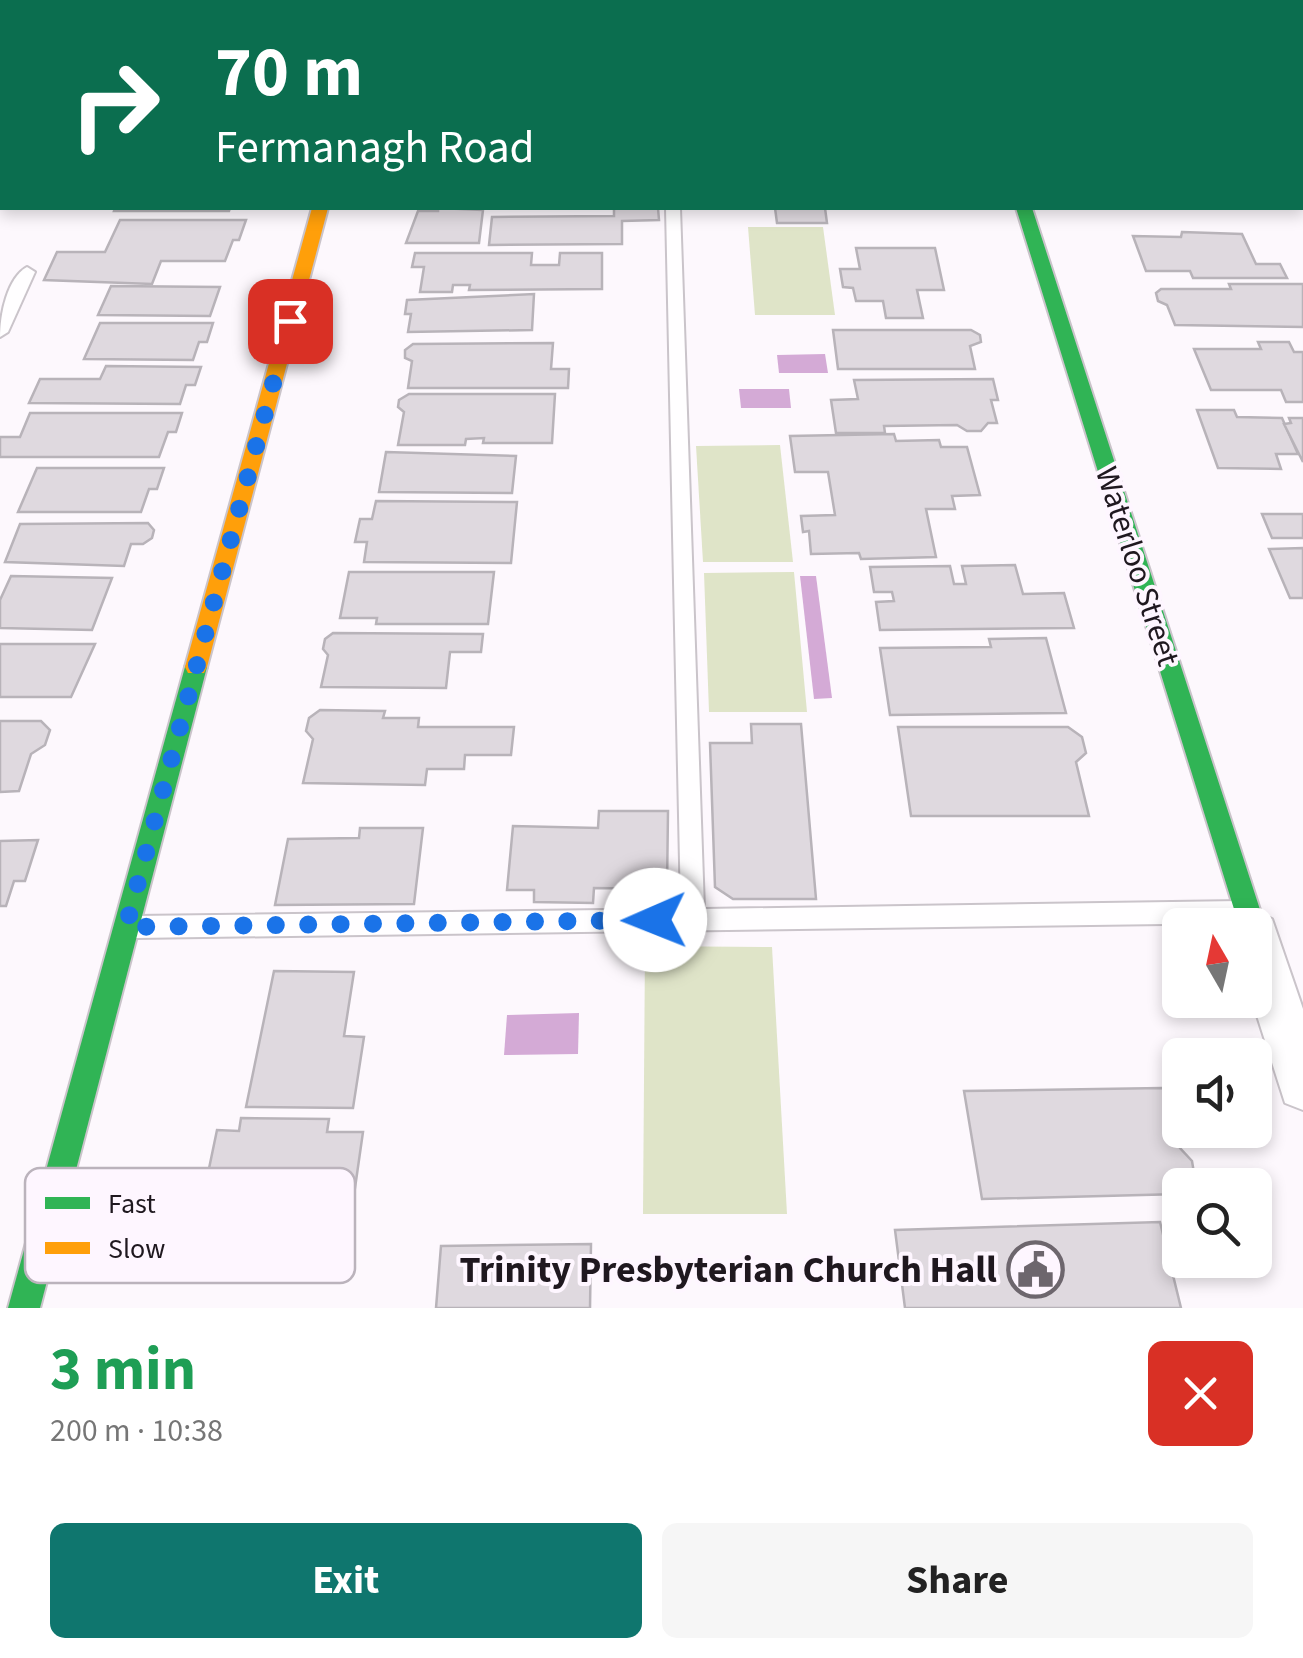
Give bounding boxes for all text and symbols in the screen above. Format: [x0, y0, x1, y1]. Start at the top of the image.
text: 70 m [215, 23, 363, 123]
icon: right [50, 40, 180, 170]
text: Fermanagh Road [215, 116, 535, 180]
pin [248, 279, 333, 364]
icon: arrive [263, 294, 318, 349]
street label: Waterloo Street [1083, 461, 1191, 672]
position arrow [603, 868, 707, 972]
north arrow [1162, 908, 1272, 1018]
map controls [1162, 908, 1272, 1278]
button: sound [1162, 1038, 1272, 1148]
legend [25, 1168, 355, 1283]
button: search [1162, 1168, 1272, 1278]
text: Fast [108, 1184, 156, 1224]
text: Slow [108, 1229, 165, 1269]
public building icon: Trinity Presbyterian Church Hall [1006, 1239, 1066, 1299]
place label: Trinity Presbyterian Church Hall [459, 1243, 997, 1297]
text: 3 min [50, 1328, 196, 1413]
button: close [1148, 1341, 1253, 1446]
text: 200 m · 10:38 [50, 1408, 223, 1454]
button: Exit [50, 1523, 642, 1638]
button: Share [662, 1523, 1253, 1638]

